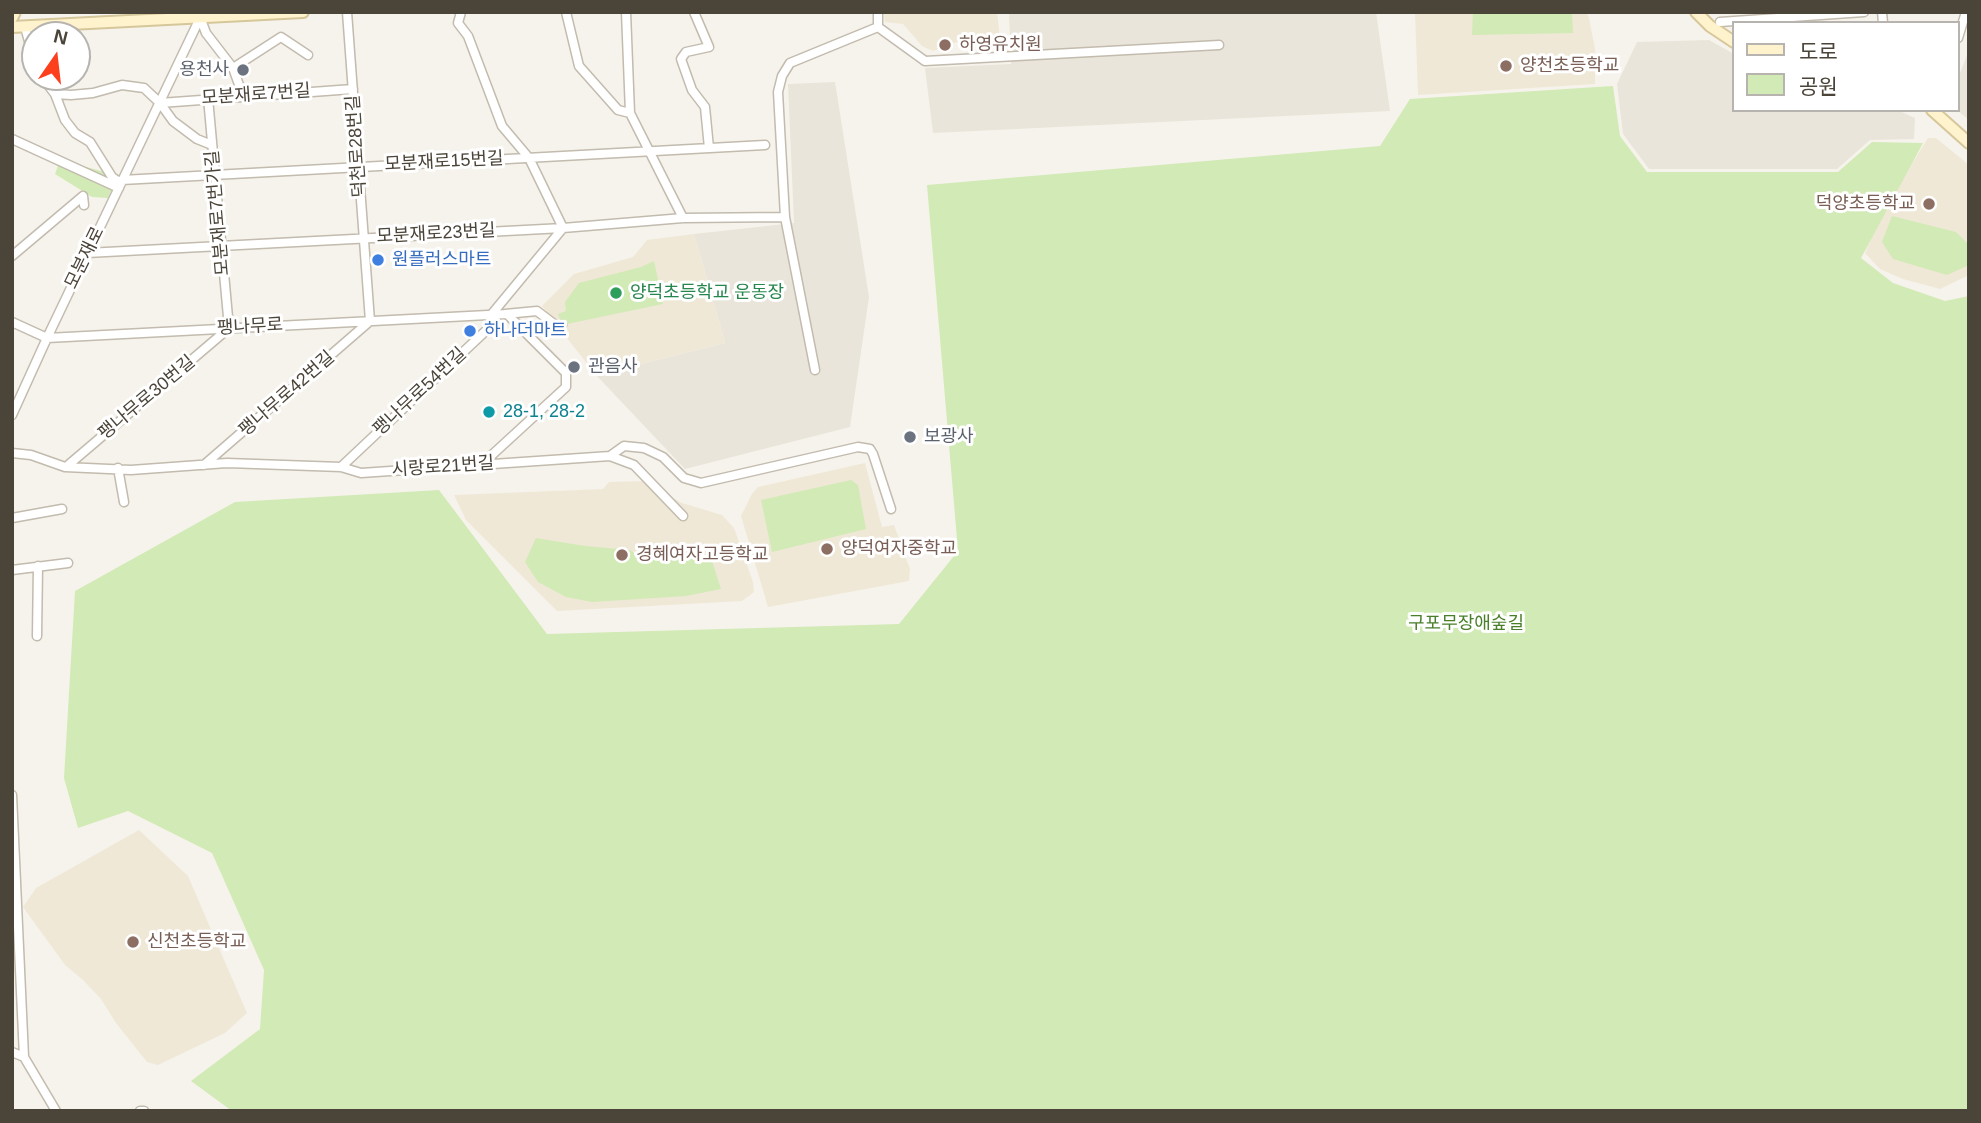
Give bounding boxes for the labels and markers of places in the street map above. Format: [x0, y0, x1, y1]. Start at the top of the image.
place label: 하영유치원 [959, 34, 1042, 56]
marker: 하영유치원 [937, 37, 953, 53]
place label: 양천초등학교 [1520, 55, 1619, 77]
marker: 양천초등학교 [1498, 58, 1514, 74]
place label: 용천사 [179, 59, 229, 81]
marker: 용천사 [235, 62, 251, 78]
place label: 덕양초등학교 [1816, 193, 1915, 215]
marker: 덕양초등학교 [1921, 196, 1937, 212]
place label: 원플러스마트 [392, 249, 491, 271]
marker: 원플러스마트 [370, 252, 386, 268]
place label: 양덕초등학교 운동장 [630, 282, 784, 304]
marker: 양덕초등학교 운동장 [608, 285, 624, 301]
place label: 하나더마트 [484, 320, 567, 342]
marker: 하나더마트 [462, 323, 478, 339]
place label: 관음사 [588, 356, 638, 378]
marker: 관음사 [566, 359, 582, 375]
place label: 28-1, 28-2 [503, 401, 585, 423]
marker: 28-1, 28-2 [481, 404, 497, 420]
place label: 보광사 [924, 426, 974, 448]
marker: 보광사 [902, 429, 918, 445]
place label: 양덕여자중학교 [841, 538, 957, 560]
marker: 양덕여자중학교 [819, 541, 835, 557]
place label: 경혜여자고등학교 [636, 544, 768, 566]
marker: 경혜여자고등학교 [614, 547, 630, 563]
place label: 신천초등학교 [147, 931, 246, 953]
marker: 신천초등학교 [125, 934, 141, 950]

